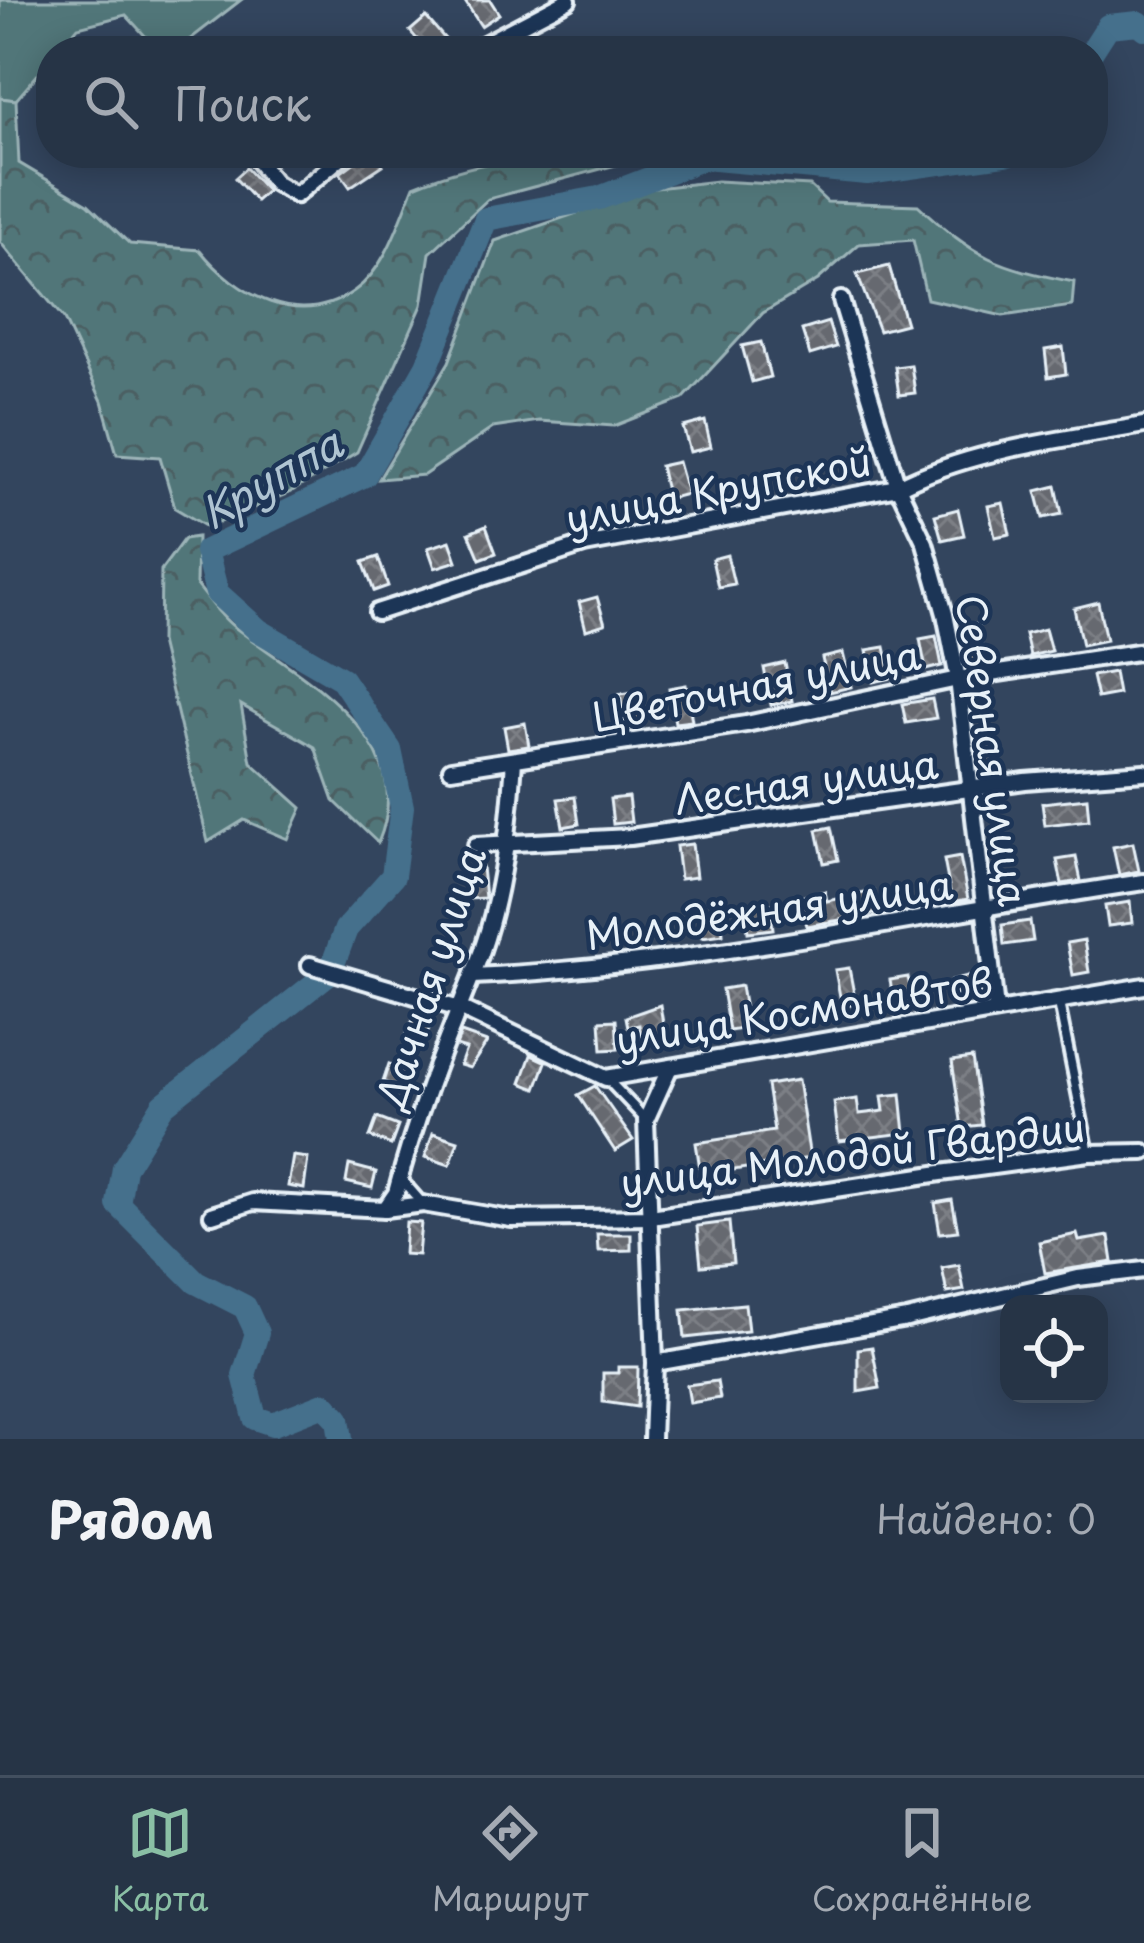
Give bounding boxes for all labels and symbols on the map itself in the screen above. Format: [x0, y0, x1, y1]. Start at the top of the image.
water label: Круппа [187, 410, 354, 543]
street label: улица Крупской [560, 429, 876, 547]
street label: Северная улица [943, 591, 1045, 910]
street label: Цветочная улица [587, 623, 926, 745]
street label: Лесная улица [671, 732, 942, 828]
street label: Дачная улица [358, 838, 499, 1117]
street label: Молодёжная улица [582, 853, 957, 963]
street label: улица Космонавтов [611, 950, 997, 1068]
street label: улица Молодой Гвардии [617, 1095, 1087, 1211]

